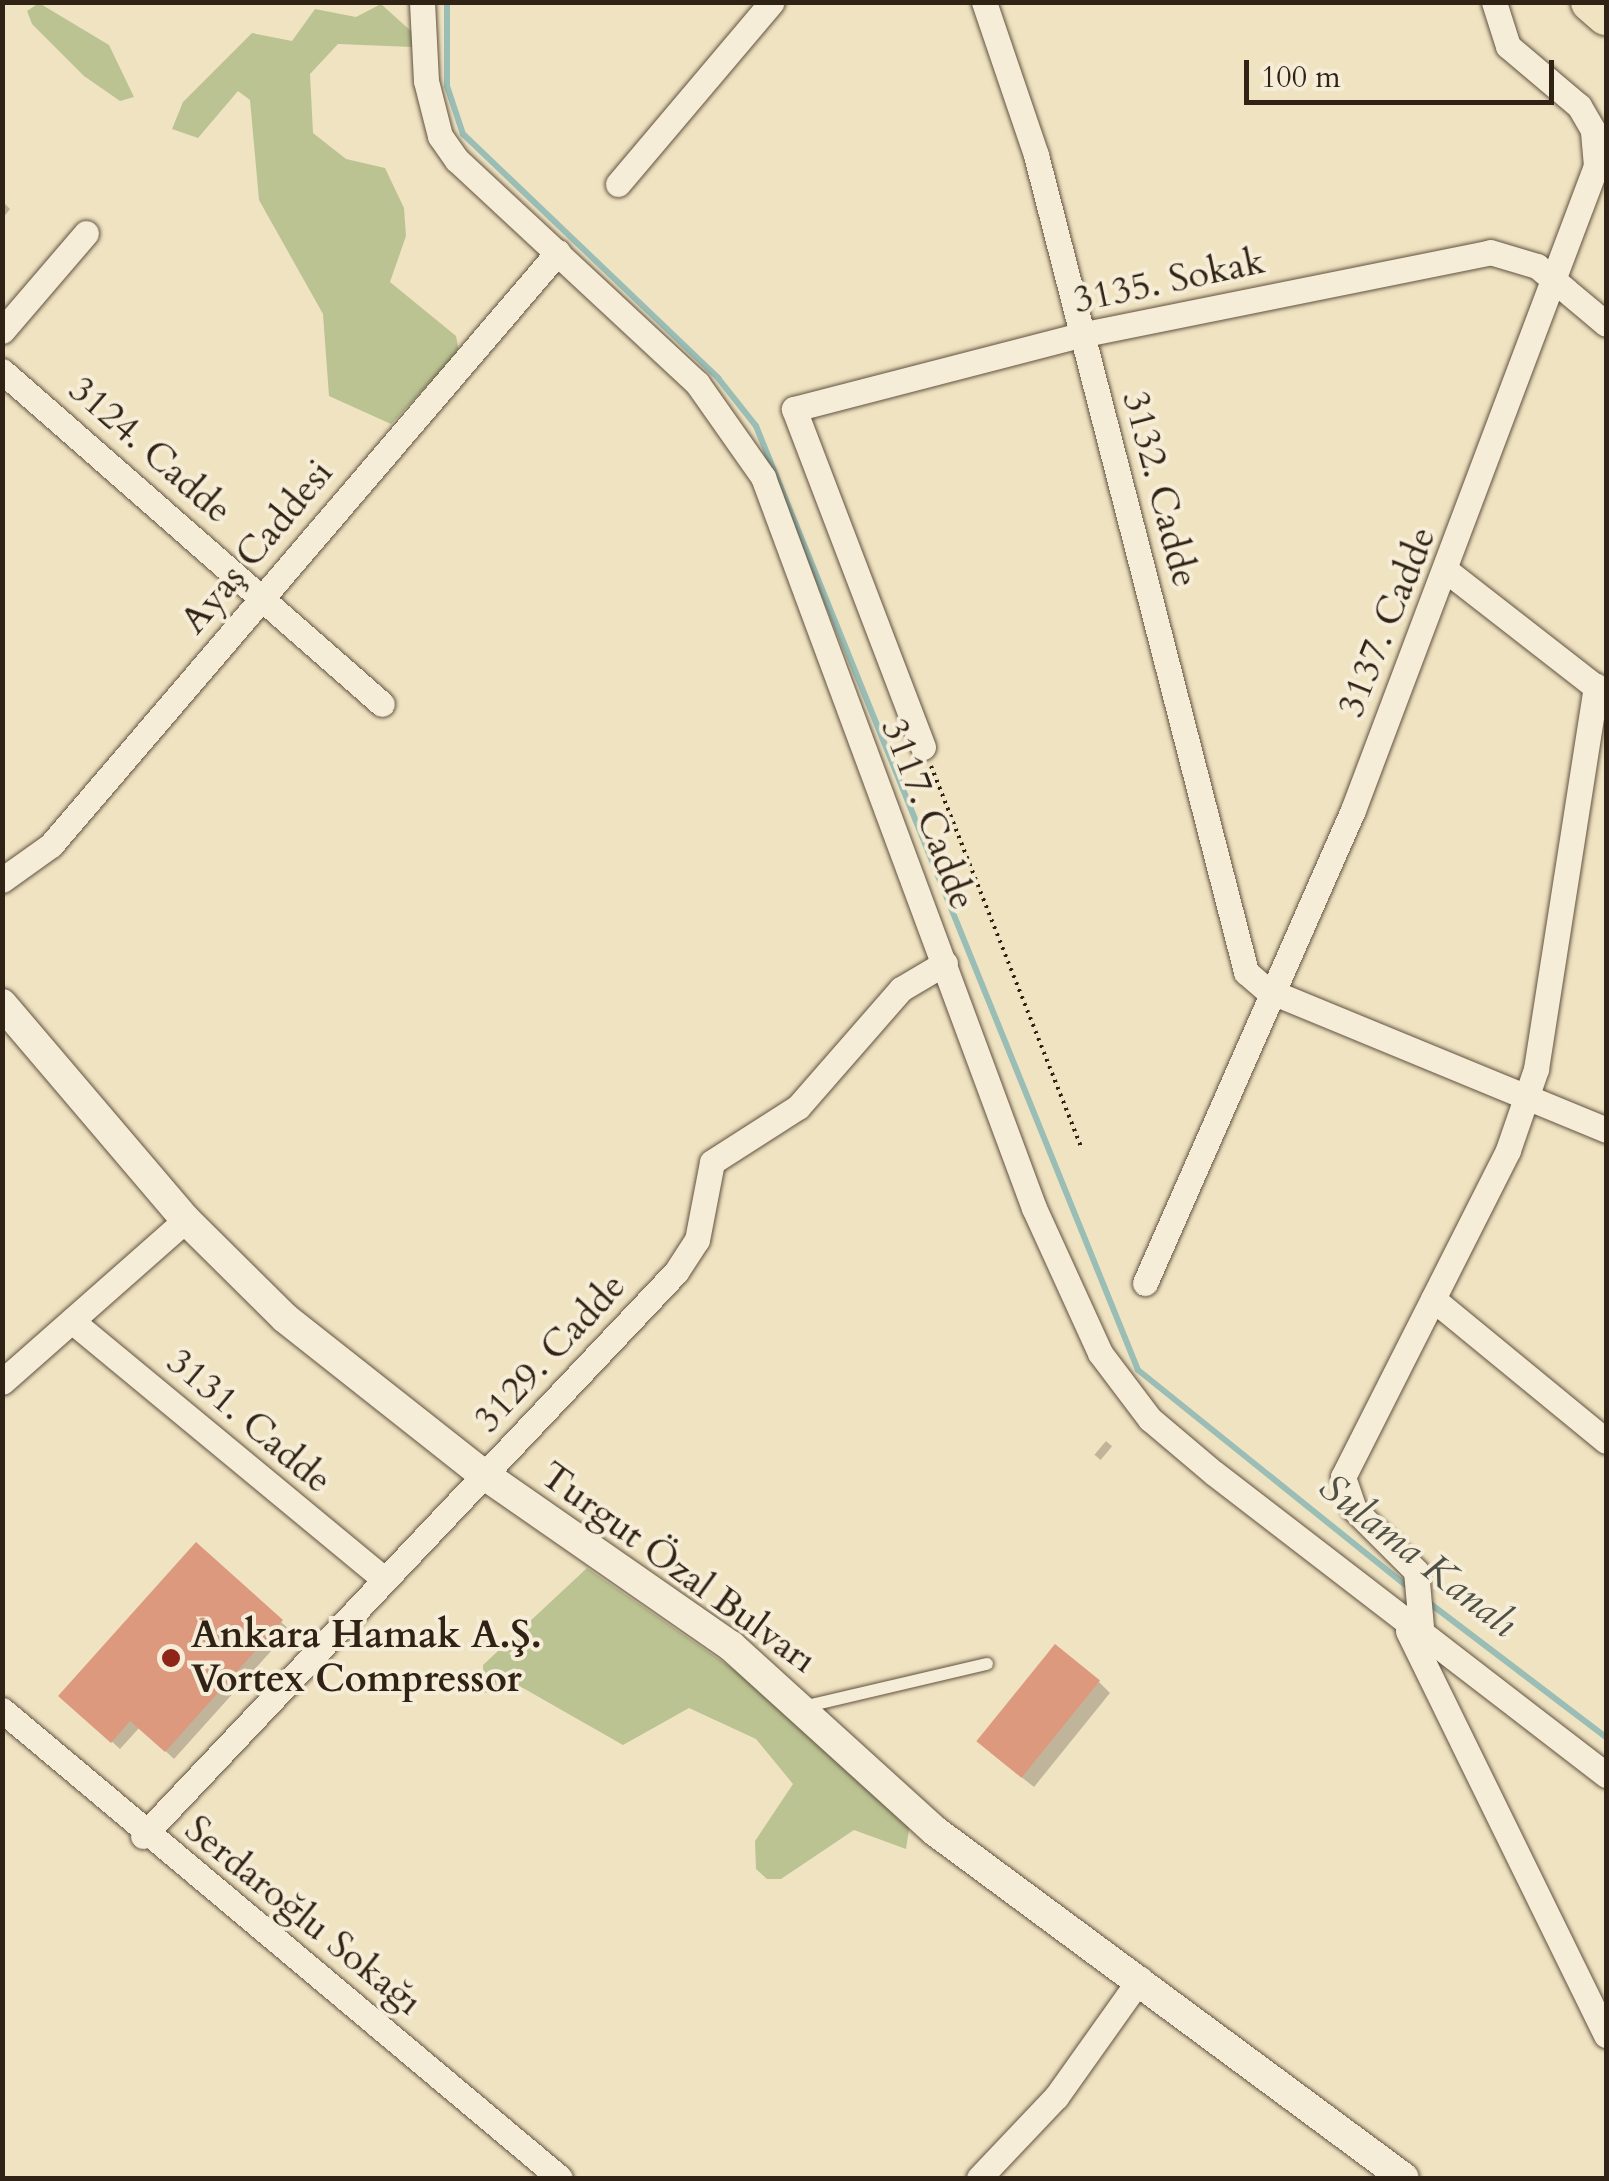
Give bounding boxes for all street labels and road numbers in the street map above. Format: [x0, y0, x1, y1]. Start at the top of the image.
street label: 3135. Sokak [1069, 238, 1269, 324]
street label: 3124. Cadde [59, 367, 241, 533]
street label: 3132. Cadde [1112, 386, 1208, 592]
street label: Ayaş Caddesi [171, 451, 343, 643]
street label: 3137. Cadde [1328, 520, 1446, 724]
street label: 3117. Cadde [871, 712, 985, 916]
street label: 3129. Cadde [465, 1264, 635, 1442]
street label: 3131. Cadde [157, 1339, 341, 1503]
street label: Turgut Özal Bulvarı [531, 1453, 825, 1683]
street label: Serdaroğlu Sokağı [175, 1807, 431, 2025]

